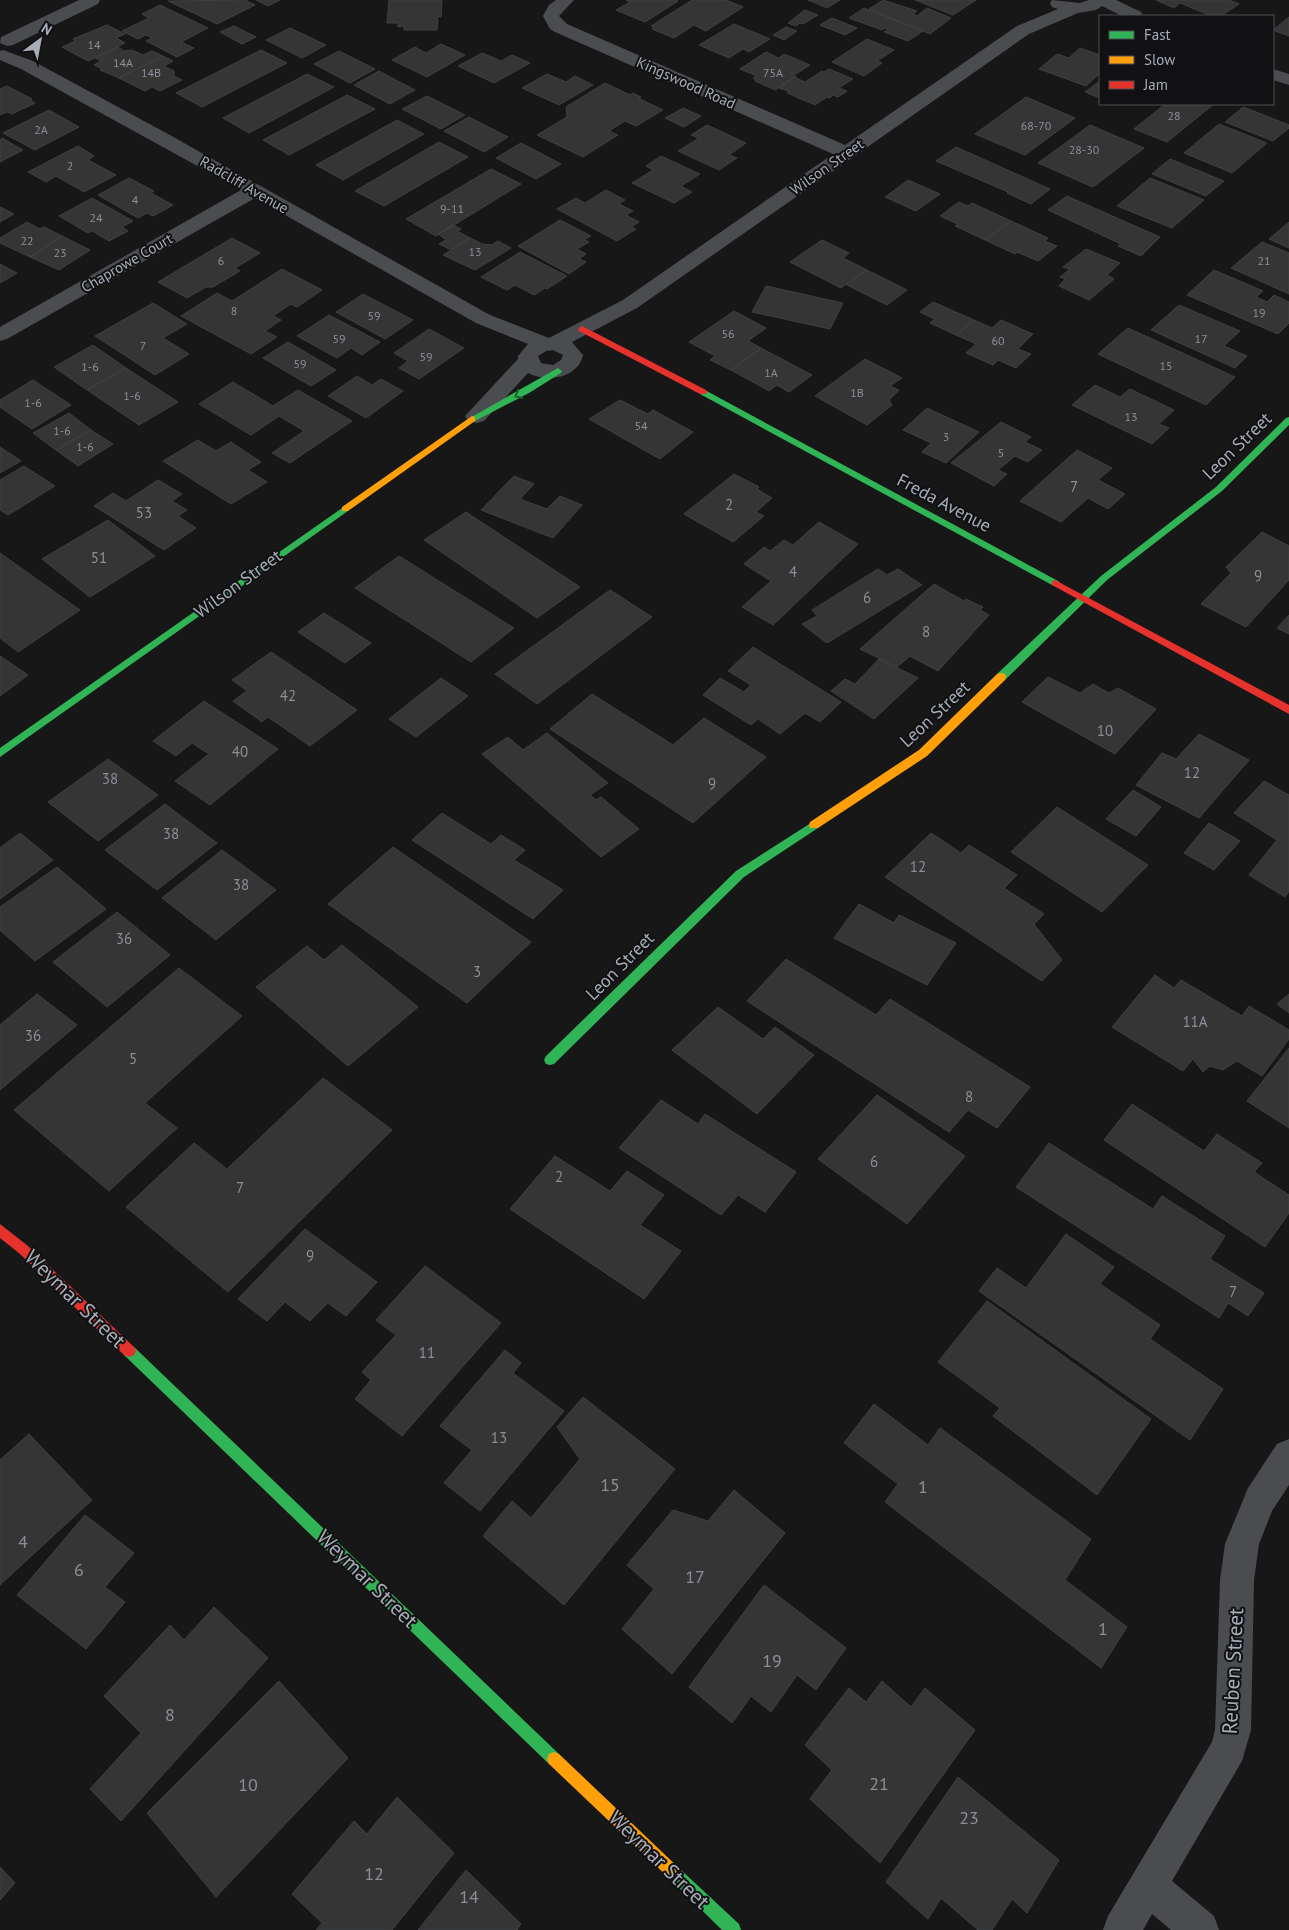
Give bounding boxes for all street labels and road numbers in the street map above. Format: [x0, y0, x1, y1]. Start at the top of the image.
street label: Kingswood Road [634, 52, 739, 113]
street label: Wilson Street [786, 134, 867, 199]
street label: Radcliff Avenue [196, 151, 292, 218]
street label: Chaprowe Court [78, 229, 176, 296]
street label: Leon Street [1197, 407, 1276, 484]
street label: Freda Avenue [893, 468, 995, 537]
street label: Wilson Street [189, 544, 286, 623]
street label: Leon Street [895, 675, 974, 752]
street label: Leon Street [581, 927, 659, 1005]
street label: Weymar Street [19, 1244, 132, 1354]
street label: Weymar Street [311, 1524, 424, 1634]
street label: Reuben Street [1216, 1607, 1249, 1735]
street label: Weymar Street [603, 1805, 716, 1915]

